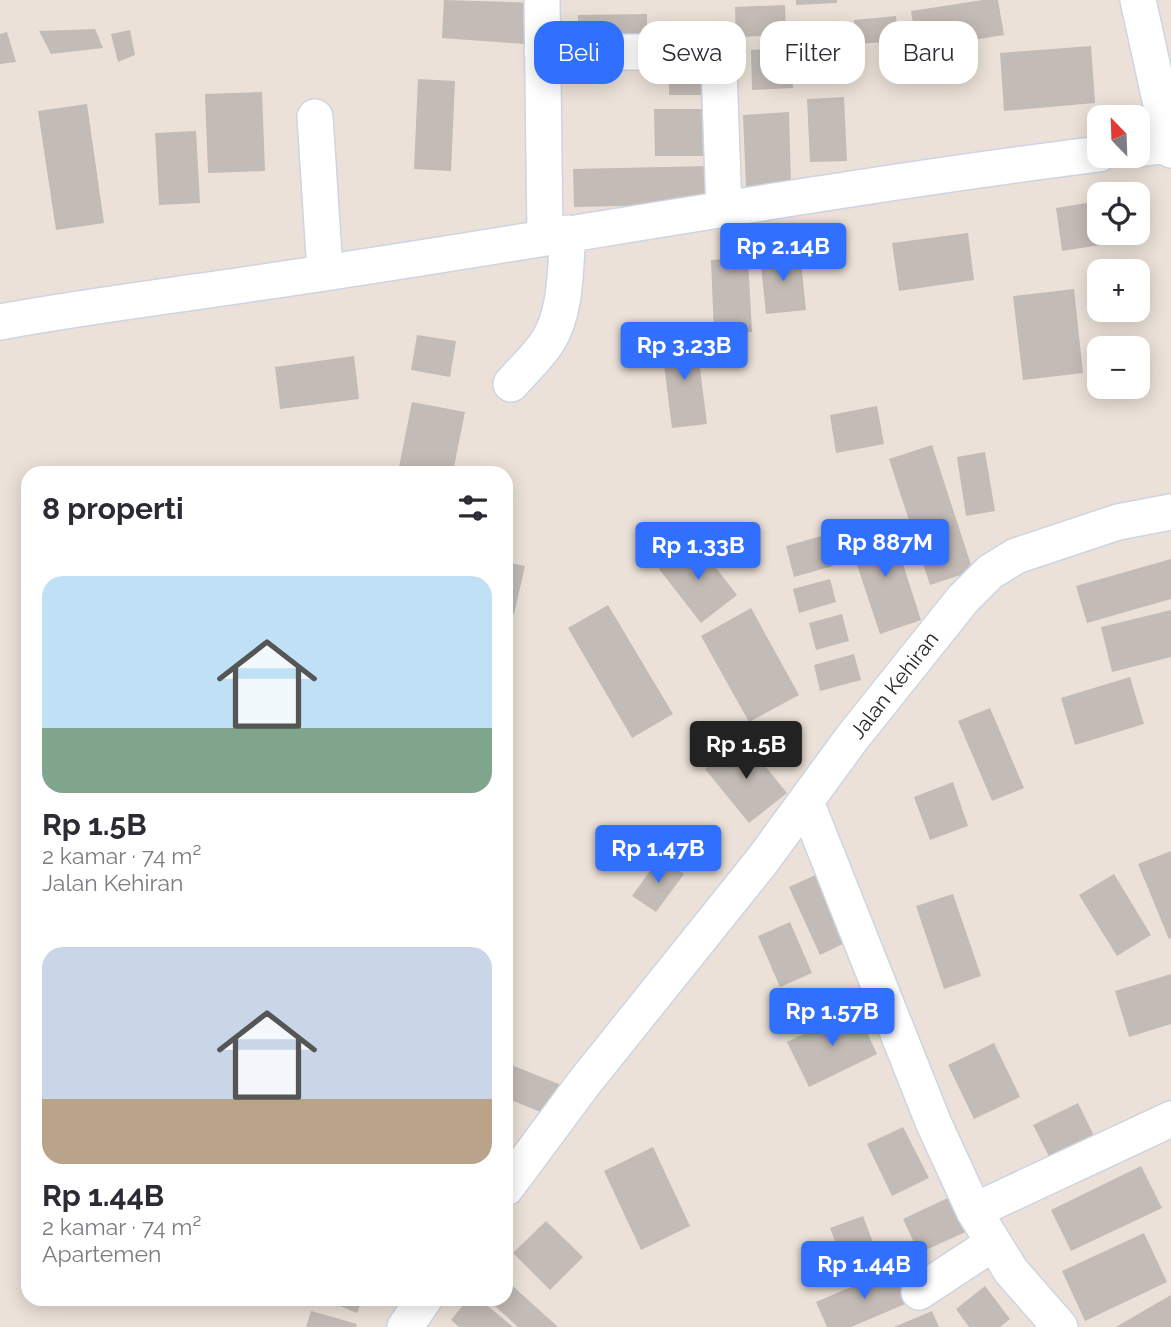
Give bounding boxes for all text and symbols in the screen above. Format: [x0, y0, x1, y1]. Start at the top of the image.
chip: Beli [534, 21, 624, 84]
chip: Sewa [638, 21, 746, 84]
chip: Filter [760, 21, 865, 84]
chip: Baru [879, 21, 978, 84]
north arrow [1087, 105, 1150, 168]
map controls [1087, 105, 1150, 399]
button: locate [1087, 182, 1150, 245]
pin: Rp 2.14B [711, 224, 855, 283]
text: Rp 2.14B [736, 232, 830, 259]
button: + [1087, 259, 1150, 322]
pin: Rp 3.23B [612, 322, 756, 382]
text: Rp 3.23B [637, 331, 731, 358]
button: − [1087, 336, 1150, 399]
icon: filters [454, 489, 492, 527]
text: 8 properti [42, 491, 184, 526]
pin: Rp 887M [820, 520, 950, 579]
pin: Rp 1.33B [626, 522, 770, 582]
text: Rp 887M [837, 528, 933, 555]
text: Rp 1.33B [651, 531, 745, 558]
icon: home [204, 621, 330, 747]
street label: Jalan Kehiran [844, 626, 944, 744]
pin: Rp 1.5B [681, 722, 811, 781]
text: Rp 1.5B [706, 730, 786, 757]
text: Rp 1.5B [42, 807, 147, 842]
pin: Rp 1.47B [586, 826, 730, 885]
text: Rp 1.47B [611, 834, 705, 861]
text: 2 kamar · 74 m² [42, 842, 201, 869]
text: Jalan Kehiran [42, 869, 183, 896]
pin: Rp 1.57B [760, 988, 904, 1048]
icon: home [204, 992, 330, 1118]
text: Rp 1.57B [785, 997, 879, 1024]
text: Rp 1.44B [42, 1178, 164, 1213]
text: 2 kamar · 74 m² [42, 1213, 201, 1240]
text: Apartemen [42, 1240, 161, 1267]
pin: Rp 1.44B [792, 1242, 936, 1301]
text: Rp 1.44B [817, 1250, 911, 1277]

